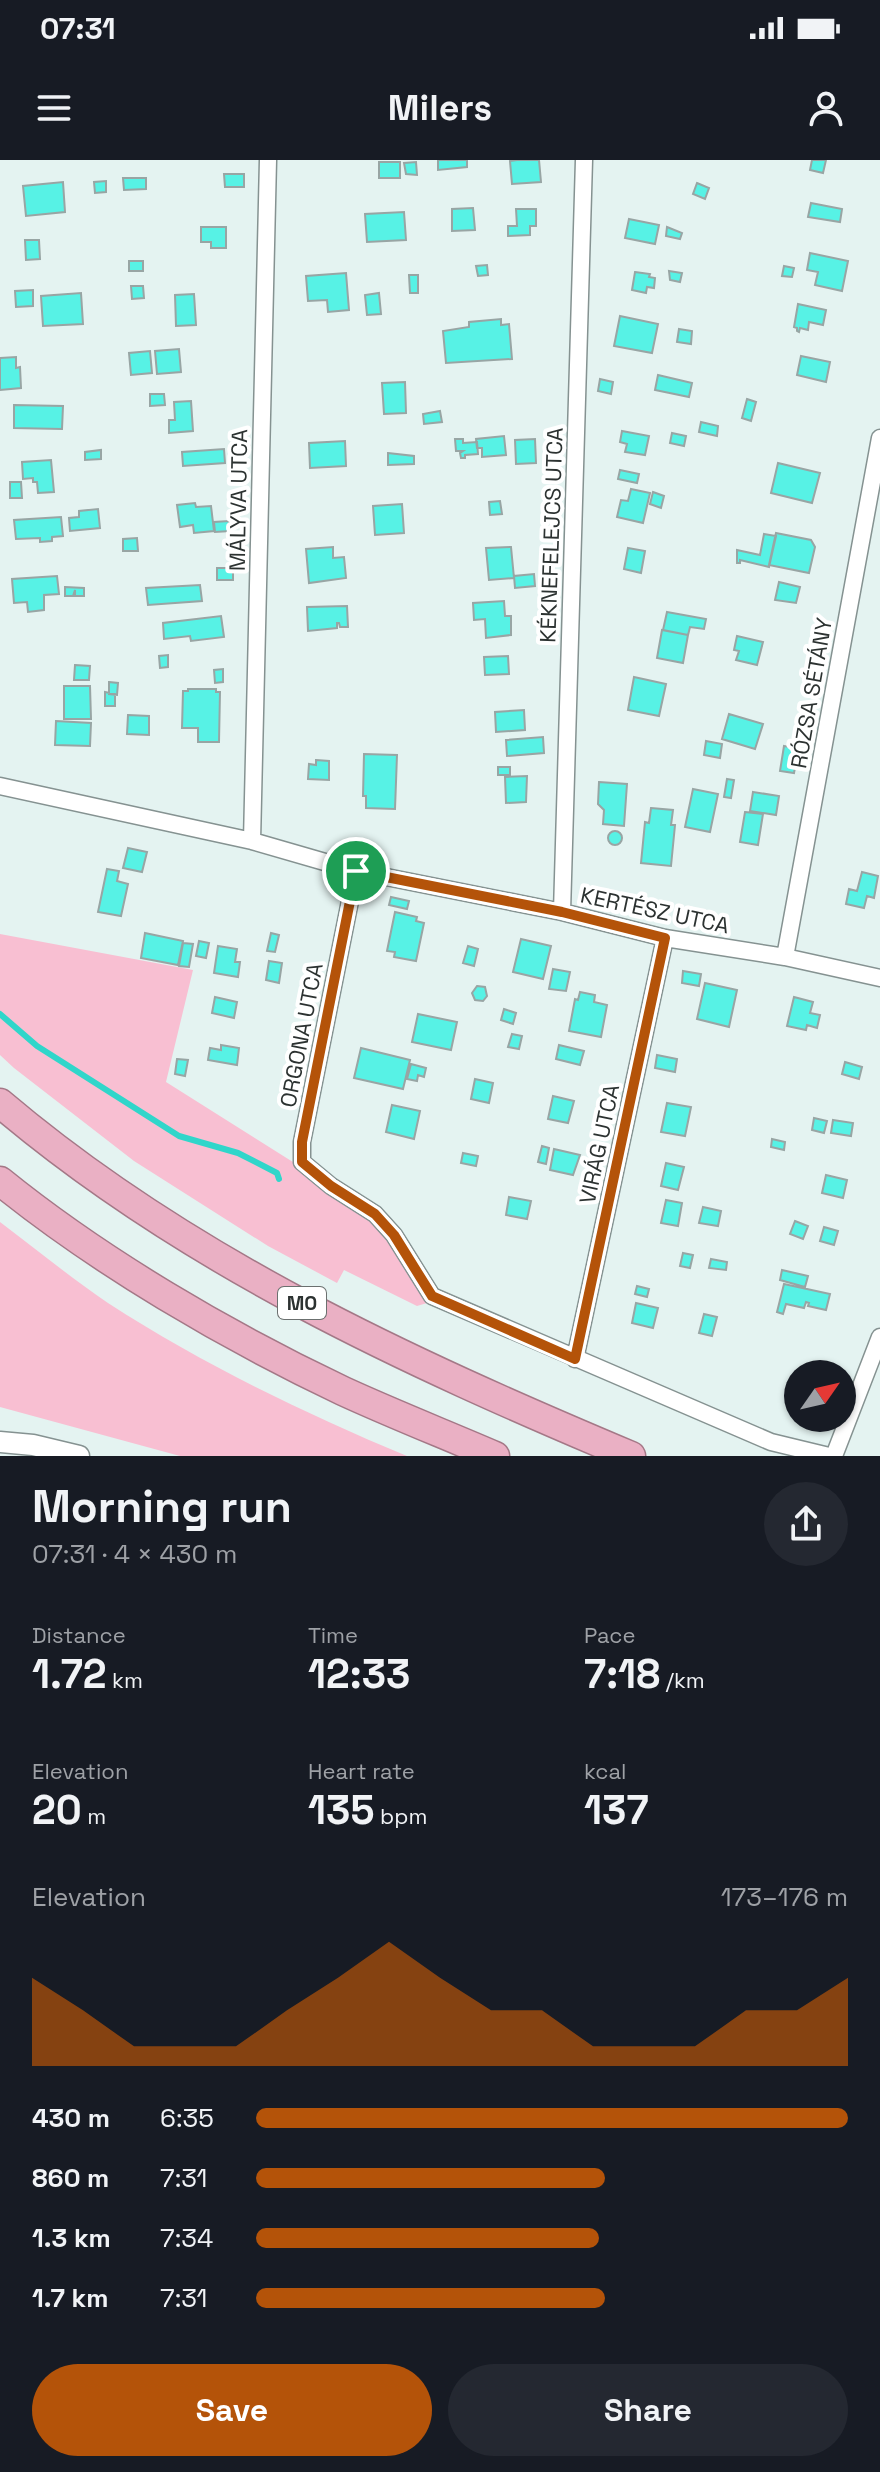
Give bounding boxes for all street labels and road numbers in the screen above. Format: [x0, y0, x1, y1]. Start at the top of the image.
street label: KÉKNEFELEJCS UTCA [533, 427, 569, 643]
street label: MÁLYVA UTCA [223, 429, 253, 571]
street label: RÓZSA SÉTÁNY [784, 615, 838, 771]
street label: KERTÉSZ UTCA [578, 881, 732, 939]
street label: ORGONA UTCA [273, 960, 329, 1110]
street label: VIRÁG UTCA [573, 1082, 625, 1206]
road number: M0 [278, 1287, 326, 1319]

